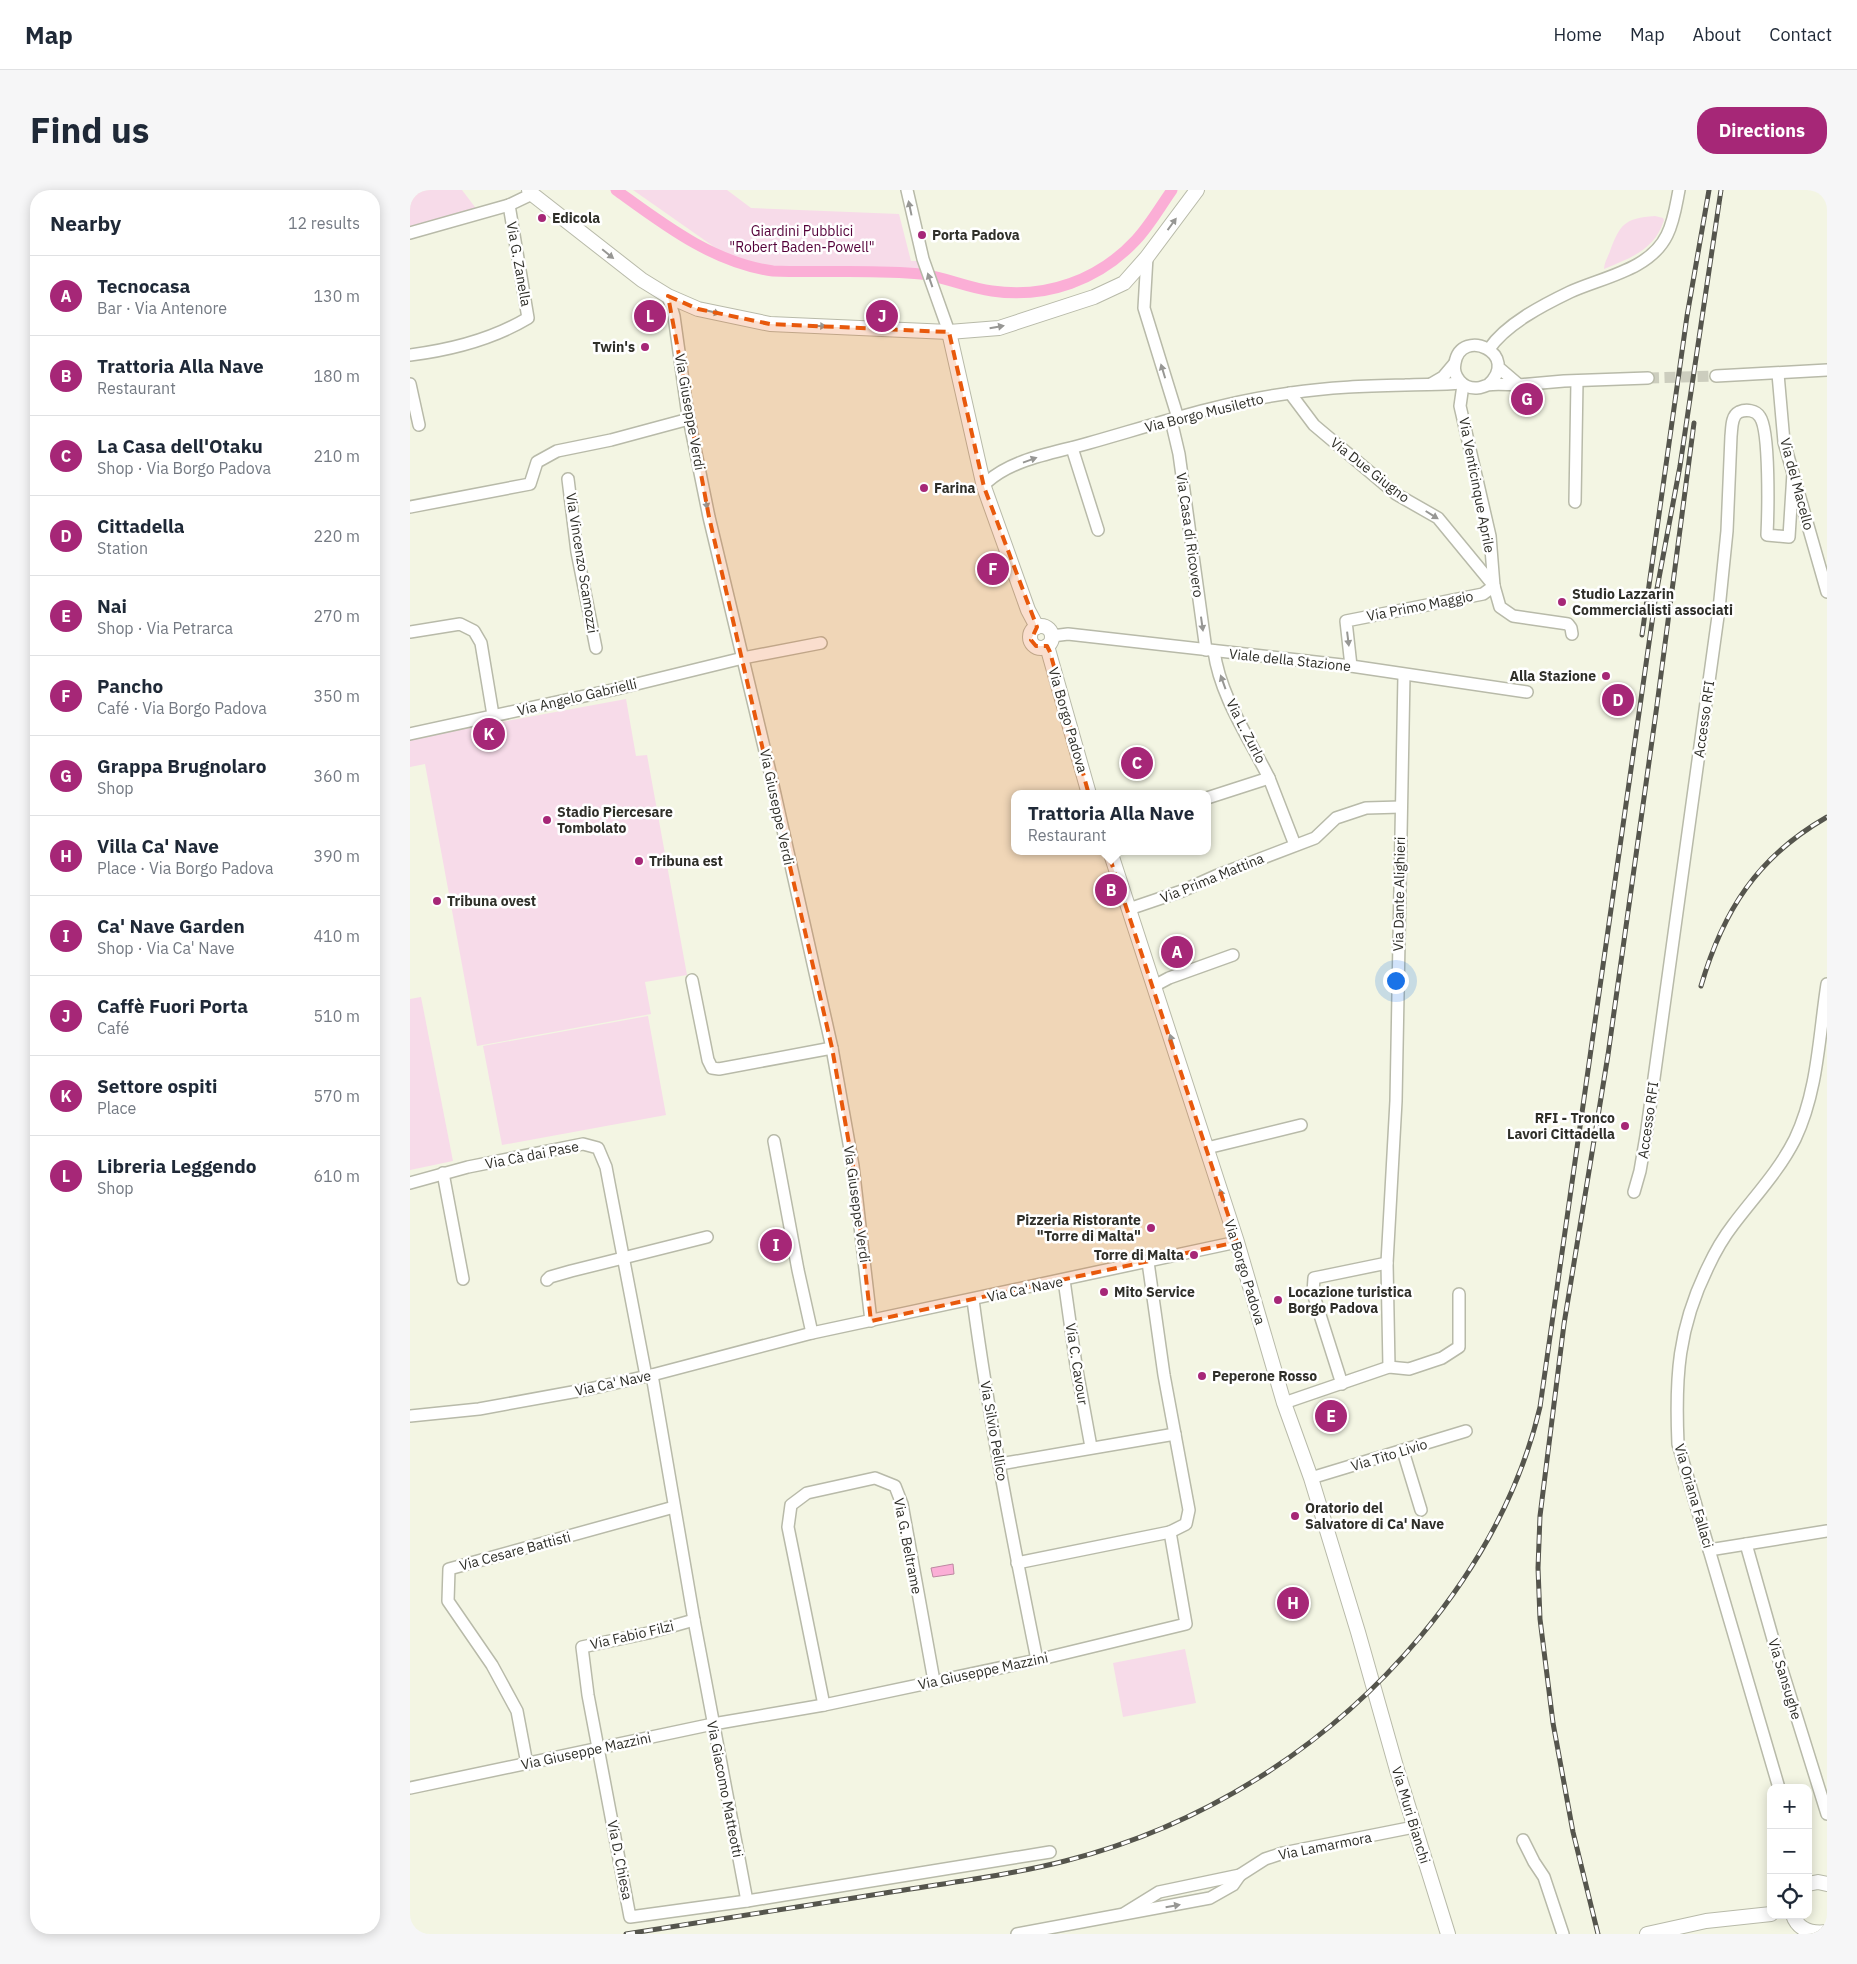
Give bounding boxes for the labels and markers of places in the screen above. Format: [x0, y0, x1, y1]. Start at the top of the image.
place label: Edicola [552, 209, 600, 227]
marker: Edicola [536, 212, 548, 224]
place label: Porta Padova [932, 226, 1020, 244]
marker: Porta Padova [916, 229, 928, 241]
pin: L [634, 297, 666, 335]
pin: J [866, 297, 898, 335]
place label: Twin's [593, 338, 635, 356]
marker: Twin's [639, 341, 651, 353]
pin: G [1511, 380, 1543, 418]
place label: Farina [934, 479, 976, 497]
marker: Farina [918, 482, 930, 494]
pin: F [977, 550, 1009, 588]
place label: Studio Lazzarin Commercialisti associati [1572, 585, 1733, 619]
marker: Studio Lazzarin Commercialisti associati [1556, 596, 1568, 608]
place label: Alla Stazione [1509, 667, 1596, 685]
marker: Alla Stazione [1600, 670, 1612, 682]
pin: D [1602, 681, 1634, 719]
pin: K [473, 715, 505, 753]
pin: C [1121, 744, 1153, 782]
place label: Stadio Piercesare Tombolato [557, 803, 673, 837]
marker: Stadio Piercesare Tombolato [541, 814, 553, 826]
place label: Tribuna est [649, 852, 723, 870]
marker: Tribuna est [633, 855, 645, 867]
pin: B [1095, 871, 1127, 909]
place label: Tribuna ovest [447, 892, 536, 910]
marker: Tribuna ovest [431, 895, 443, 907]
pin: A [1161, 933, 1193, 971]
place label: RFI - Tronco Lavori Cittadella [1507, 1109, 1615, 1143]
marker: RFI - Tronco Lavori Cittadella [1619, 1120, 1631, 1132]
place label: Pizzeria Ristorante "Torre di Malta" [1016, 1211, 1141, 1245]
marker: Pizzeria Ristorante "Torre di Malta" [1145, 1222, 1157, 1234]
pin: I [760, 1226, 792, 1264]
place label: Torre di Malta [1094, 1246, 1184, 1264]
marker: Torre di Malta [1188, 1249, 1200, 1261]
place label: Mito Service [1114, 1283, 1195, 1301]
place label: Locazione turistica Borgo Padova [1288, 1283, 1412, 1317]
marker: Mito Service [1098, 1286, 1110, 1298]
marker: Locazione turistica Borgo Padova [1272, 1294, 1284, 1306]
place label: Peperone Rosso [1212, 1367, 1317, 1385]
marker: Peperone Rosso [1196, 1370, 1208, 1382]
pin: E [1315, 1397, 1347, 1435]
place label: Oratorio del Salvatore di Ca' Nave [1305, 1499, 1444, 1533]
marker: Oratorio del Salvatore di Ca' Nave [1289, 1510, 1301, 1522]
pin: H [1277, 1584, 1309, 1622]

